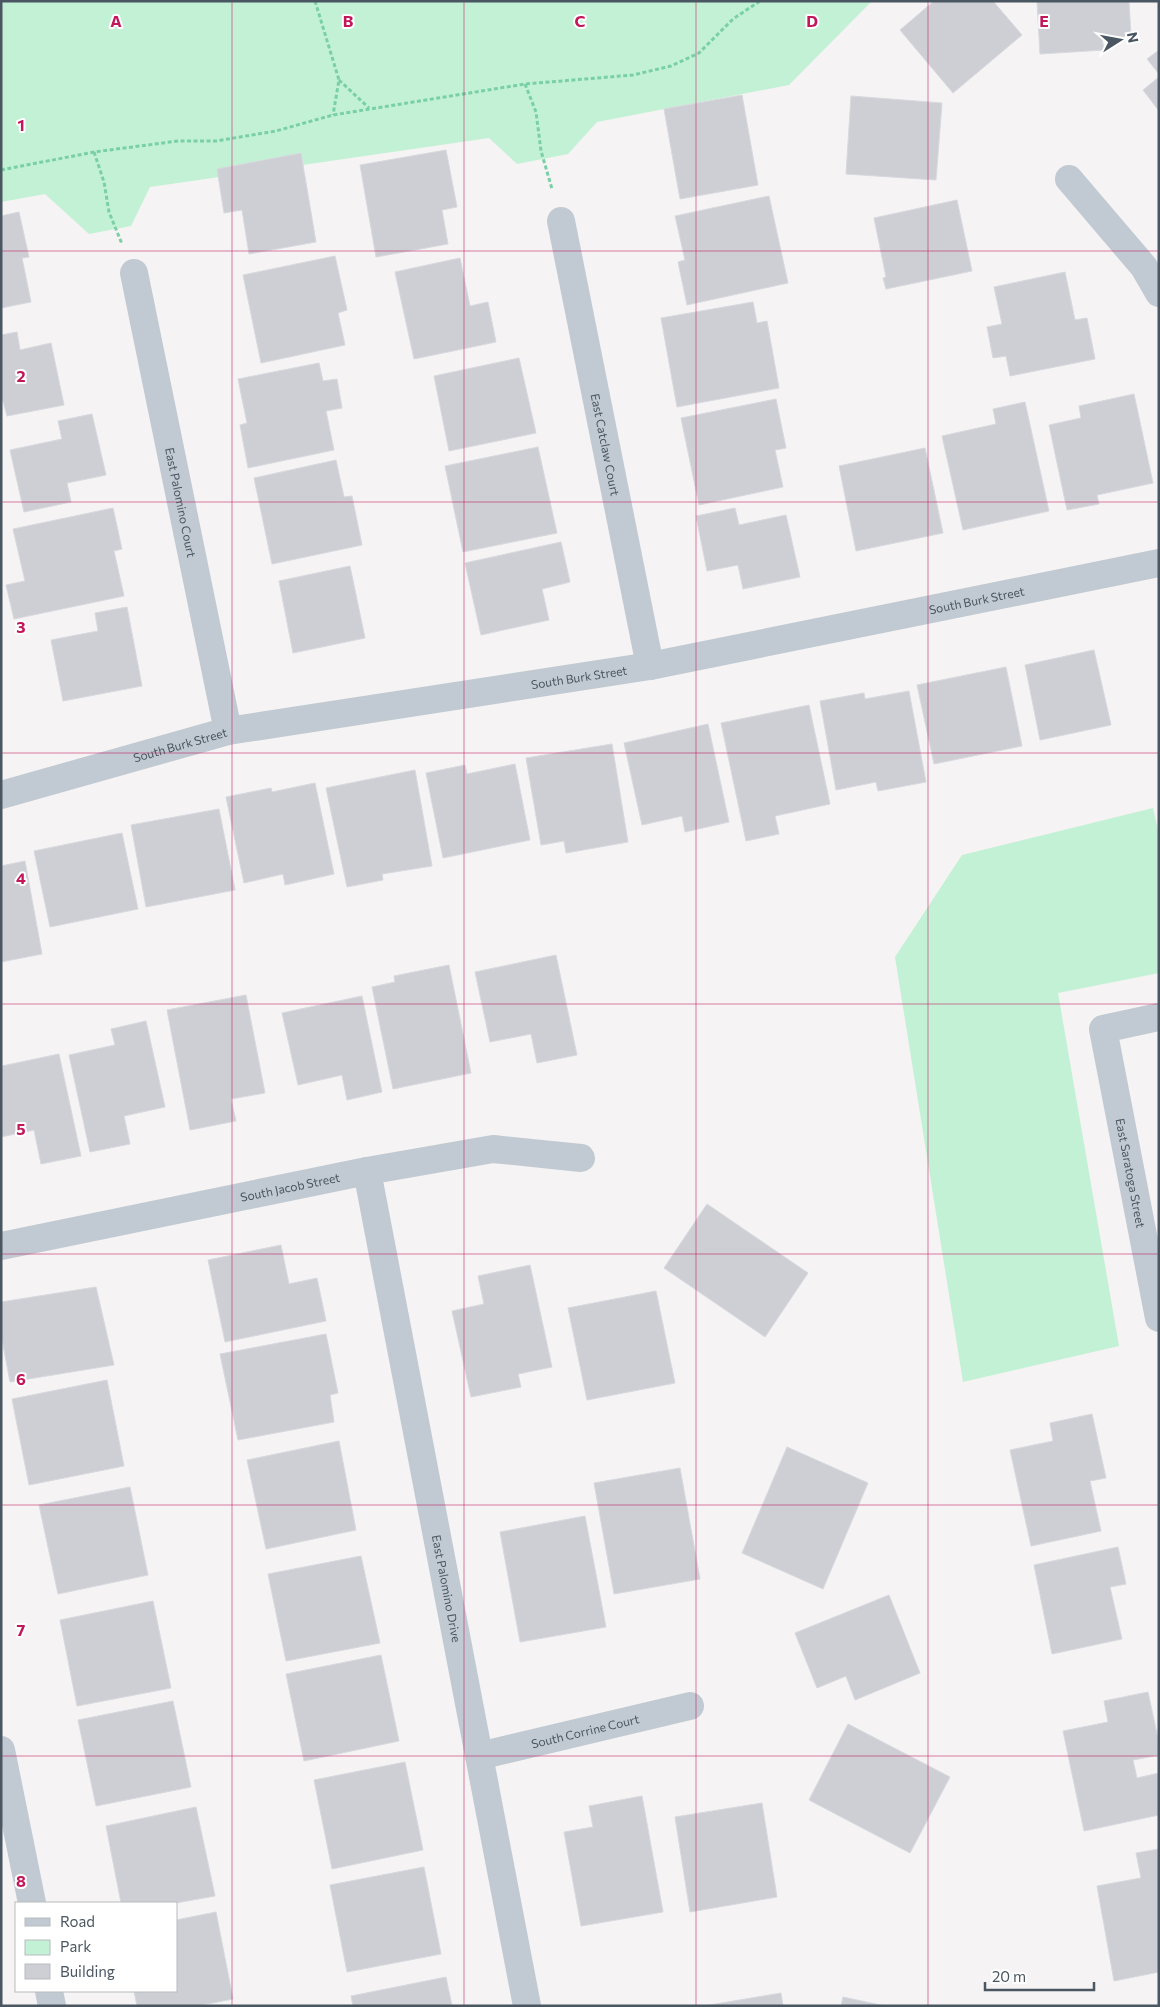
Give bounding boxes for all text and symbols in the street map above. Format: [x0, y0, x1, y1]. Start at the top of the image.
text: A [110, 11, 122, 30]
text: B [343, 11, 354, 30]
text: C [575, 11, 586, 30]
text: D [806, 11, 818, 30]
text: E [1039, 11, 1049, 30]
north arrow [1095, 15, 1145, 65]
text: N [1124, 31, 1143, 44]
text: 1 [17, 115, 25, 134]
text: 2 [16, 366, 26, 385]
street label: East Catclaw Court [589, 392, 623, 497]
street label: East Palomino Court [163, 446, 199, 559]
street label: South Burk Street [928, 583, 1026, 616]
text: 3 [16, 617, 26, 636]
street label: South Burk Street [530, 663, 628, 691]
street label: South Burk Street [131, 725, 229, 764]
text: 4 [16, 868, 26, 887]
street label: East Saratoga Street [1113, 1117, 1148, 1229]
text: 5 [16, 1119, 26, 1138]
street label: South Jacob Street [239, 1170, 341, 1204]
text: 6 [16, 1369, 26, 1388]
street label: East Palomino Drive [430, 1534, 464, 1643]
text: 7 [17, 1620, 26, 1639]
street label: South Corrine Court [530, 1711, 641, 1750]
text: 8 [16, 1871, 26, 1890]
legend [15, 1902, 178, 1992]
text: Road [60, 1912, 95, 1930]
text: Park [60, 1937, 91, 1955]
scale bar [985, 1960, 1094, 1992]
text: Building [60, 1962, 115, 1980]
text: 20 m [992, 1967, 1026, 1985]

